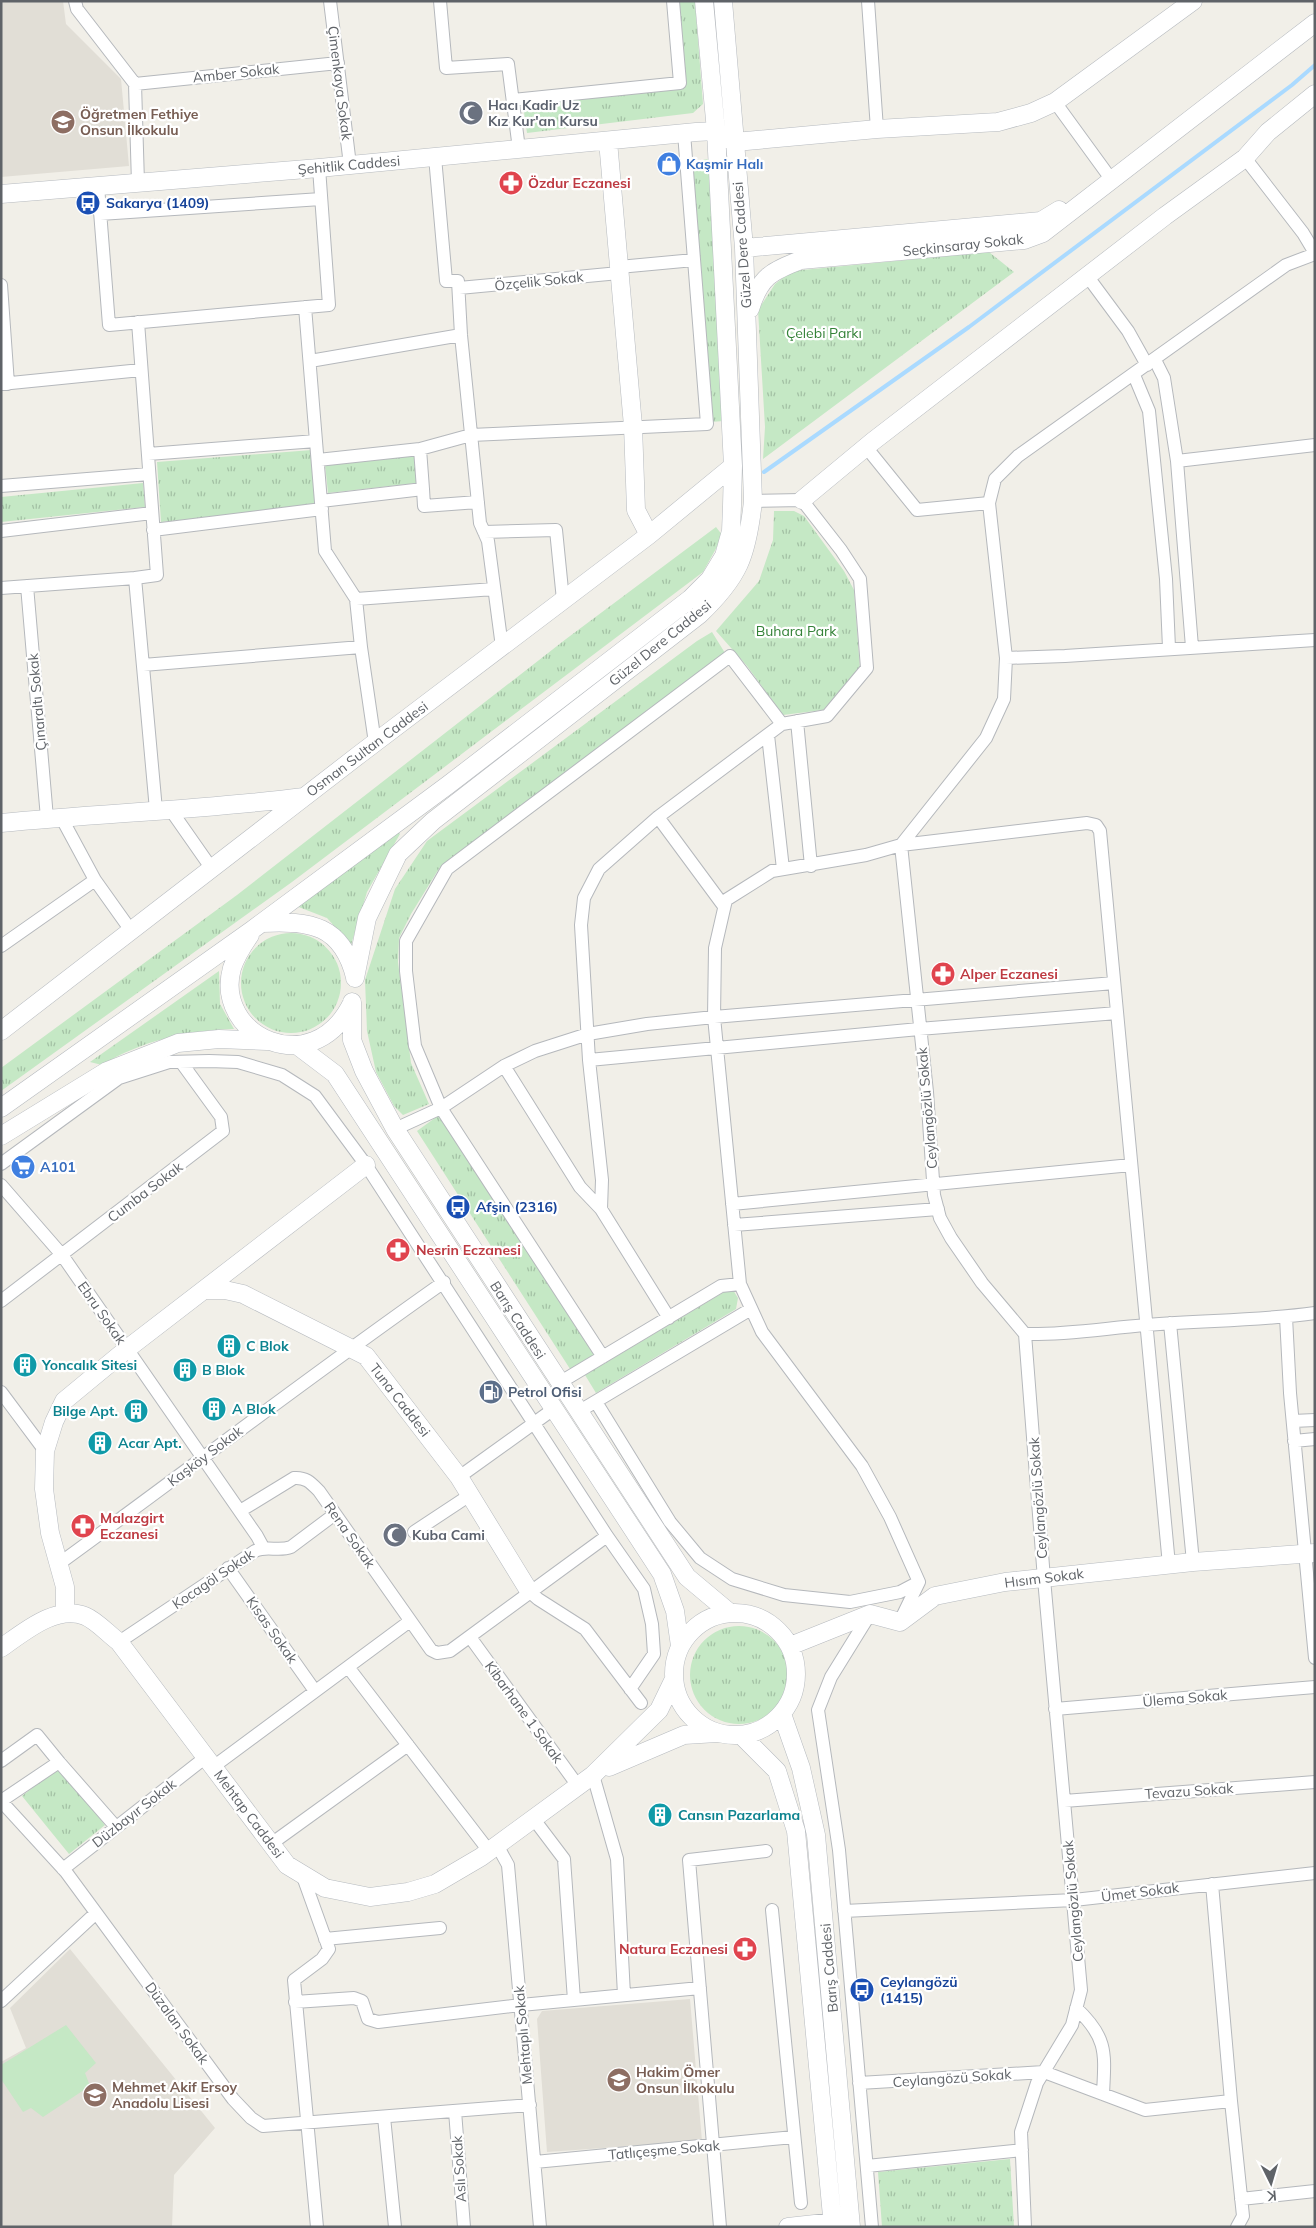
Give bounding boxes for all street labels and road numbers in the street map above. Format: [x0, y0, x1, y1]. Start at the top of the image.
street label: Çimenkaya Sokak [324, 25, 356, 142]
street label: Amber Sokak [192, 59, 281, 86]
street label: Şehitlik Caddesi [297, 152, 401, 178]
street label: Güzel Dere Caddesi [729, 181, 755, 309]
street label: Seçkinsaray Sokak [902, 230, 1025, 260]
street label: Özçelik Sokak [494, 267, 585, 295]
street label: Güzel Dere Caddesi [605, 596, 715, 690]
street label: Çınaraltı Sokak [24, 652, 50, 751]
street label: Osman Sultan Caddesi [302, 697, 432, 801]
street label: Ceylangözlü Sokak [913, 1046, 941, 1170]
street label: Cumba Sokak [104, 1157, 187, 1226]
street label: Ebru Sokak [74, 1278, 131, 1349]
street label: Barış Caddesi [486, 1278, 550, 1362]
street label: Tuna Caddesi [366, 1360, 434, 1440]
street label: Kaşköy Sokak [164, 1421, 247, 1490]
street label: Ceylangözlü Sokak [1025, 1436, 1051, 1560]
street label: Rena Sokak [321, 1498, 380, 1572]
street label: Kocagöl Sokak [169, 1545, 258, 1613]
street label: Hısım Sokak [1003, 1564, 1085, 1592]
street label: Kısas Sokak [242, 1593, 302, 1668]
street label: Kibarhane 1 Sokak [481, 1657, 568, 1767]
street label: Ülema Sokak [1142, 1685, 1229, 1711]
street label: Mehtap Caddesi [210, 1766, 288, 1862]
street label: Düzbayır Sokak [88, 1774, 180, 1851]
street label: Tevazu Sokak [1144, 1779, 1235, 1803]
street label: Ceylangözlü Sokak [1059, 1839, 1087, 1963]
street label: Ümet Sokak [1100, 1878, 1181, 1906]
street label: Barış Caddesi [816, 1923, 842, 2013]
street label: Düzalan Sokak [141, 1978, 213, 2068]
street label: Mehtaplı Sokak [510, 1984, 536, 2085]
street label: Ceylangözü Sokak [892, 2065, 1013, 2091]
street label: Aslı Sokak [448, 2134, 470, 2203]
street label: Tatlıçeşme Sokak [608, 2136, 721, 2164]

